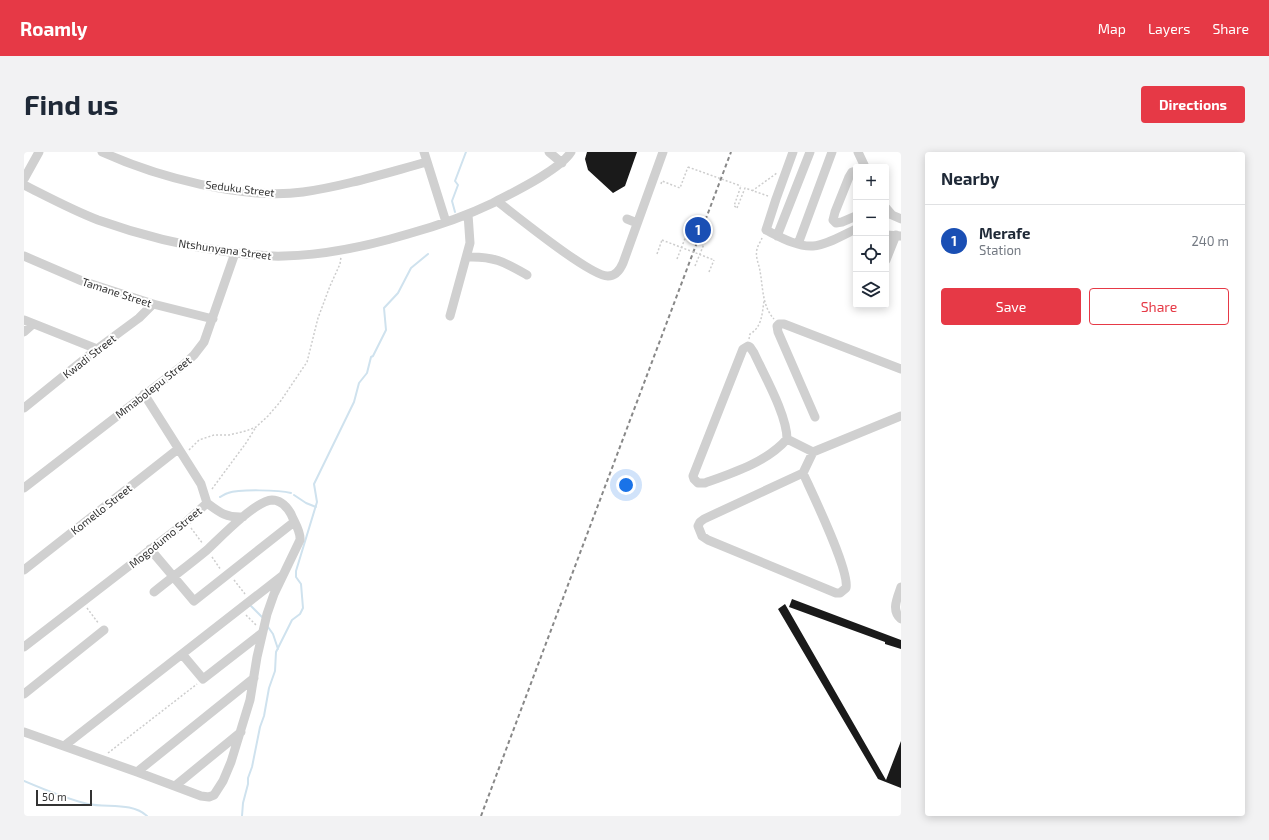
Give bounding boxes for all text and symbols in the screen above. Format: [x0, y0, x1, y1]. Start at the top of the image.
text: Roamly [20, 17, 87, 40]
text: Map [1098, 20, 1126, 37]
text: Layers [1148, 20, 1190, 37]
text: Share [1212, 20, 1249, 37]
button: Directions [1141, 86, 1245, 123]
text: Find us [24, 87, 118, 121]
map controls [853, 164, 889, 308]
button: + [853, 164, 889, 200]
text: Nearby [941, 168, 999, 188]
street label: Seduku Street [205, 177, 275, 199]
button: − [853, 200, 889, 236]
pin: 1 [685, 215, 711, 245]
text: Merafe [979, 224, 1031, 242]
text: 1 [951, 233, 957, 249]
text: 240 m [1192, 233, 1229, 249]
street label: Ntshunyana Street [178, 236, 272, 262]
button: locate [853, 236, 889, 272]
text: Station [979, 242, 1021, 258]
button: layers [853, 272, 889, 308]
street label: Tamane Street [81, 275, 153, 309]
button: Save [941, 288, 1081, 325]
button: Share [1089, 288, 1229, 325]
street label: Kwadi Street [60, 331, 118, 381]
street label: Mmabolepu Street [112, 353, 194, 421]
your location [616, 475, 636, 495]
street label: Komello Street [68, 481, 134, 537]
street label: Mogodumo Street [126, 504, 204, 570]
scale bar [36, 788, 92, 807]
text: 50 m [42, 790, 67, 803]

